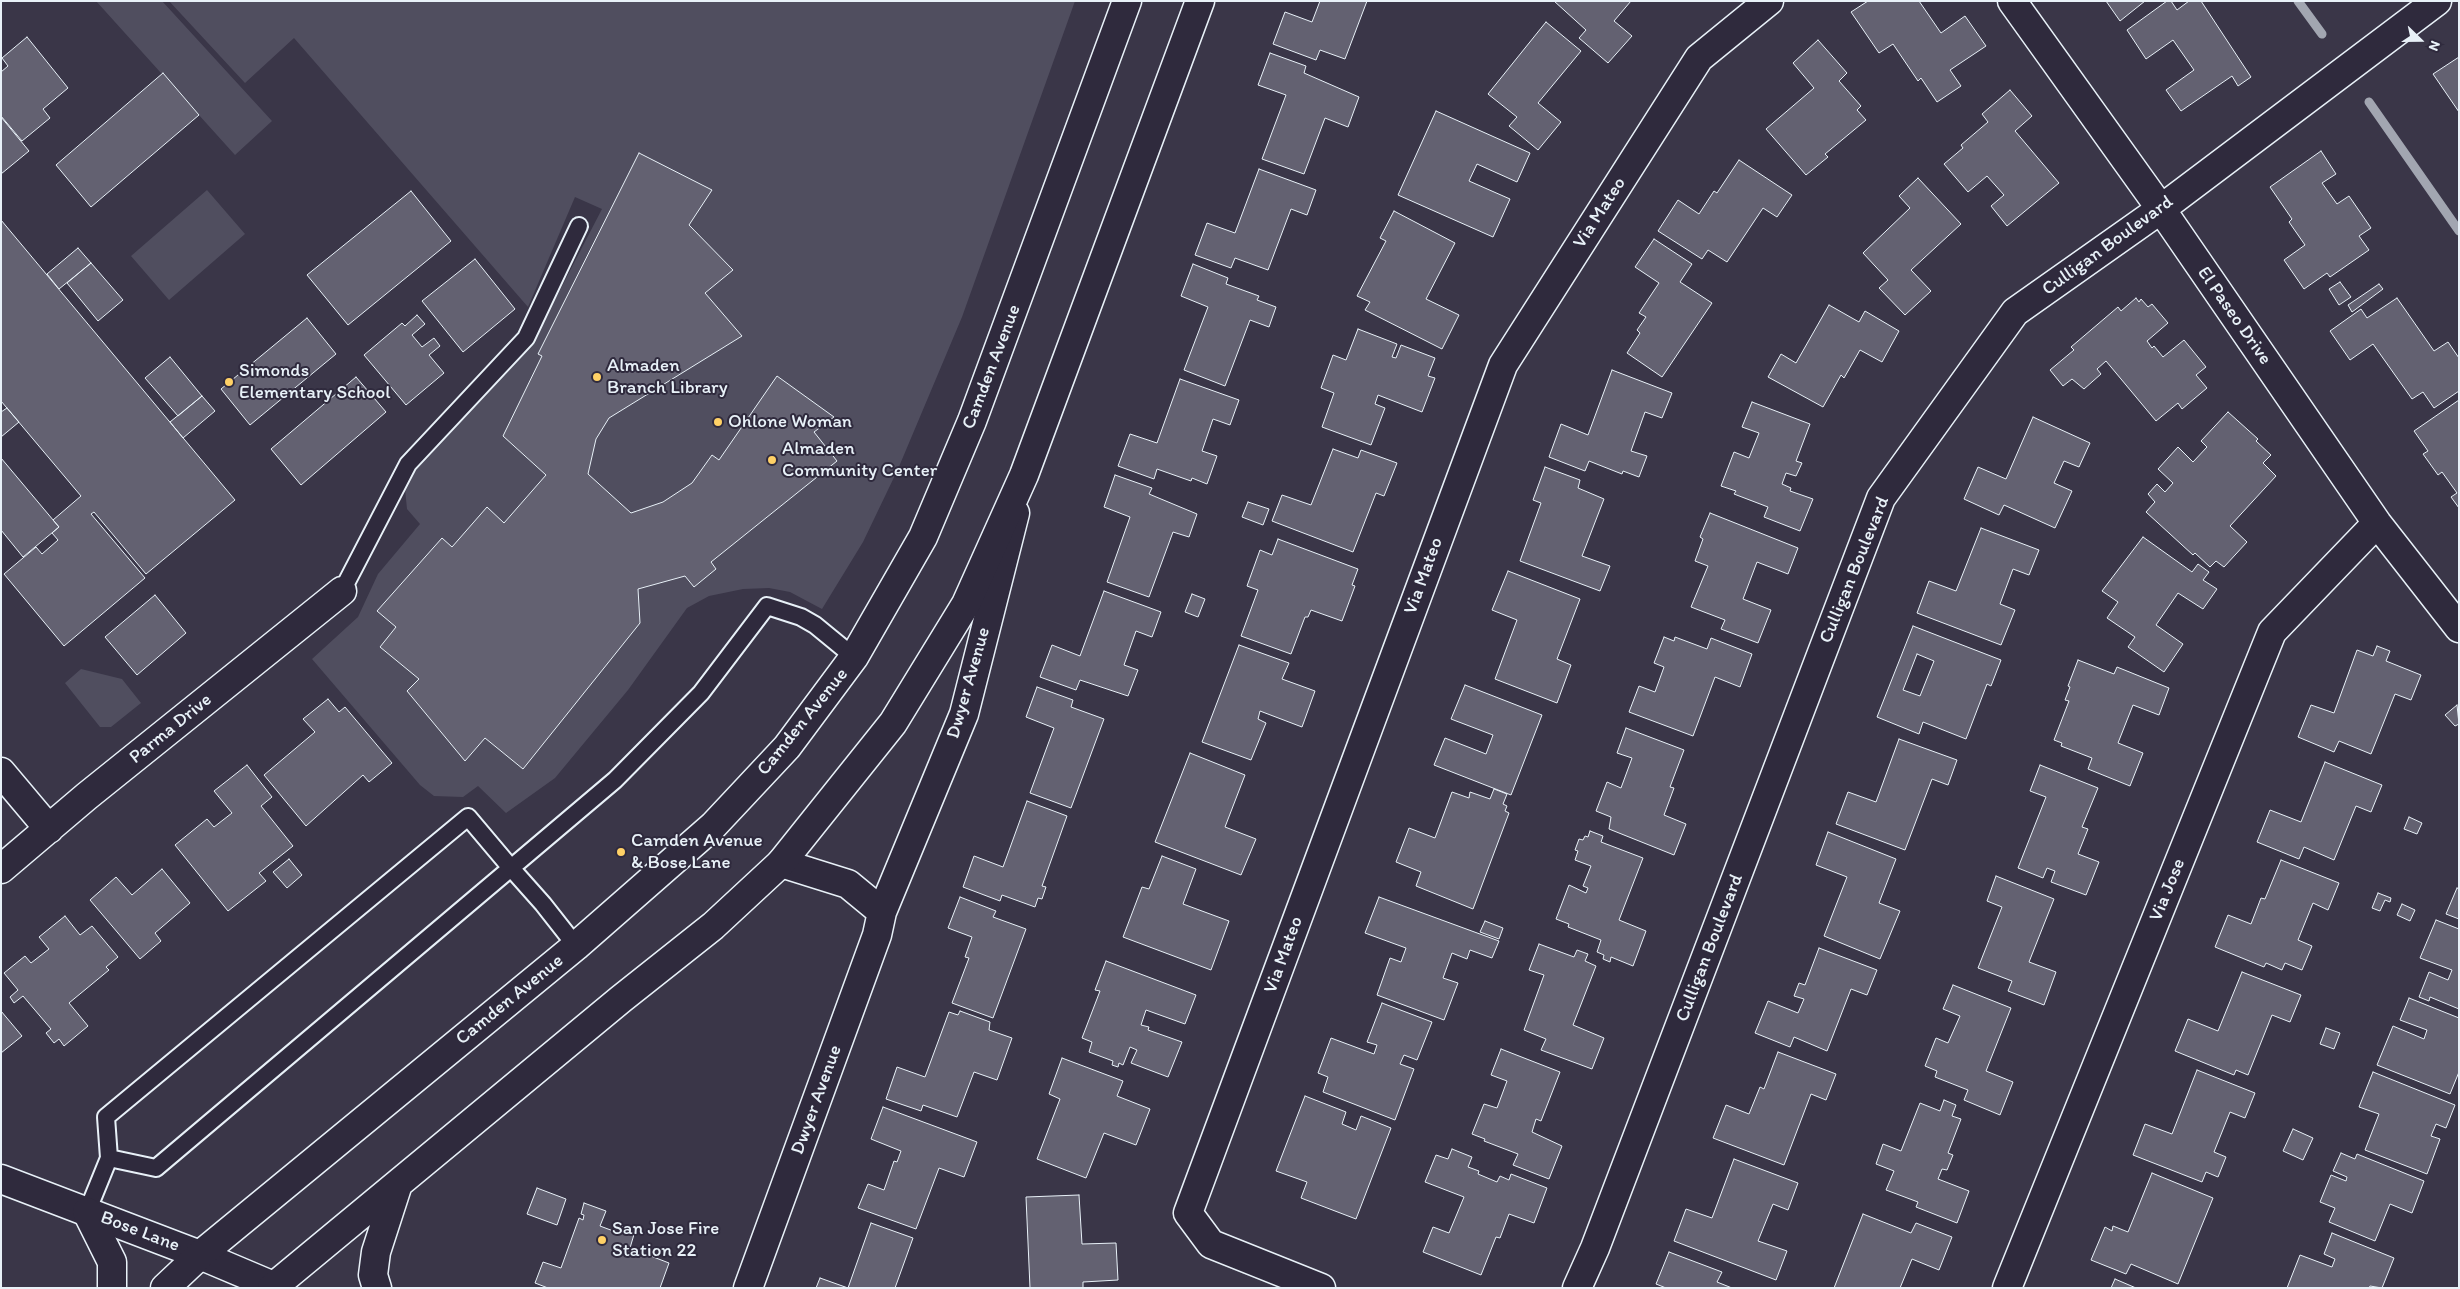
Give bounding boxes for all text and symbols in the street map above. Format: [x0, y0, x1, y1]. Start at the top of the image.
north arrow [2395, 15, 2445, 65]
text: N [2425, 38, 2444, 53]
street label: Via Mateo [1569, 173, 1631, 253]
street label: Culligan Boulevard [2038, 191, 2178, 301]
street label: El Paseo Drive [2192, 263, 2276, 369]
street label: Camden Avenue [958, 301, 1026, 433]
place label: Almaden Branch Library [607, 355, 728, 399]
place label: Simonds Elementary School [239, 360, 391, 404]
marker: Almaden Branch Library [591, 371, 603, 383]
marker: Simonds Elementary School [223, 376, 235, 388]
place label: Ohlone Woman [728, 411, 852, 433]
marker: Ohlone Woman [712, 416, 724, 428]
place label: Almaden Community Center [782, 438, 937, 482]
marker: Almaden Community Center [766, 454, 778, 466]
street label: Culligan Boulevard [1815, 493, 1895, 647]
street label: Via Mateo [1400, 534, 1448, 618]
street label: Dwyer Avenue [942, 625, 996, 741]
street label: Camden Avenue [753, 664, 853, 780]
street label: Parma Drive [125, 689, 217, 769]
place label: Camden Avenue & Bose Lane [631, 830, 763, 874]
marker: Camden Avenue & Bose Lane [615, 846, 627, 858]
street label: Via Jose [2145, 855, 2191, 925]
street label: Culligan Boulevard [1671, 871, 1749, 1025]
street label: Via Mateo [1260, 913, 1308, 997]
street label: Camden Avenue [452, 950, 568, 1050]
street label: Dwyer Avenue [787, 1042, 847, 1158]
street label: Bose Lane [97, 1206, 183, 1258]
place label: San Jose Fire Station 22 [612, 1218, 719, 1262]
marker: San Jose Fire Station 22 [596, 1234, 608, 1246]

